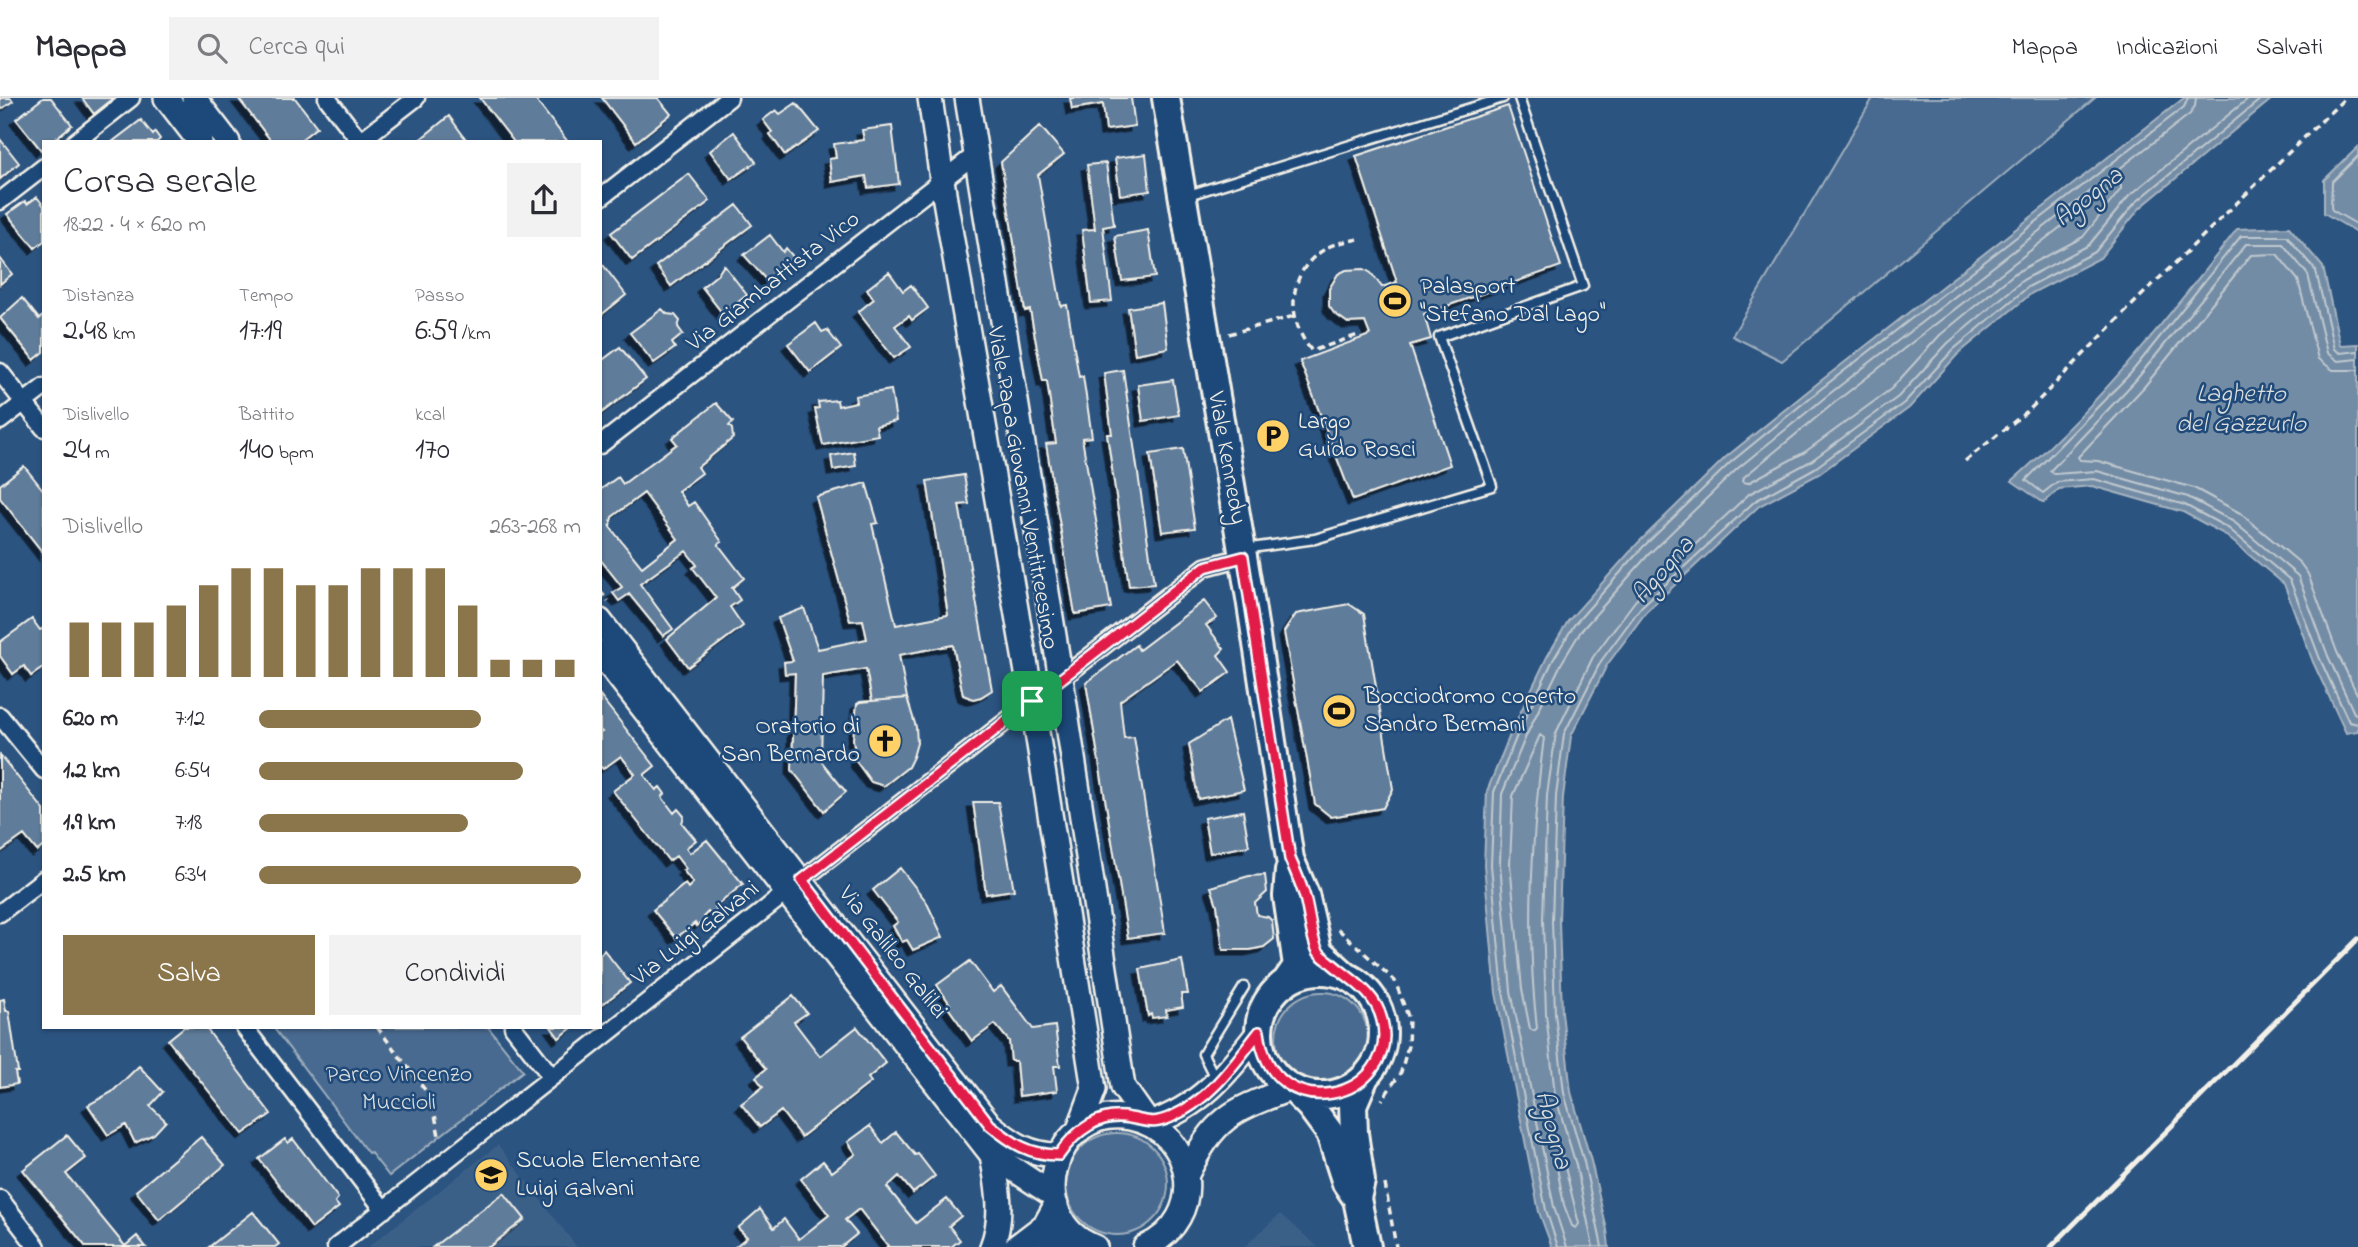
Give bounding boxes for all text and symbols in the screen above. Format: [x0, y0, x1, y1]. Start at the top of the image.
search box [169, 17, 659, 80]
text: Mappa [35, 24, 127, 72]
icon: search [193, 29, 231, 67]
text: Cerca qui [249, 29, 345, 67]
text: Mappa [2011, 31, 2078, 66]
text: Indicazioni [2116, 31, 2218, 66]
text: Salvati [2256, 31, 2323, 66]
text: Corsa serale [63, 155, 257, 211]
water label: Agogna [2046, 158, 2133, 238]
button: share [507, 163, 581, 237]
street label: Via Giambattista Vico [679, 203, 868, 362]
text: 18:22 · 4 × 620 m [63, 209, 206, 242]
place label: Palasport "Stefano Dal Lago" [1420, 270, 1606, 333]
sports icon: Palasport "Stefano Dal Lago" [1376, 282, 1414, 320]
text: Distanza [63, 283, 134, 310]
text: Tempo [239, 283, 293, 310]
text: Passo [415, 283, 464, 310]
text: 2.48 [63, 310, 108, 354]
text: 17:19 [239, 310, 282, 354]
text: 6:59 [415, 310, 457, 354]
text: km [108, 321, 135, 348]
text: /km [457, 321, 491, 348]
street label: Viale Papa Giovanni Ventitreesimo [976, 323, 1068, 652]
water label: Laghetto del Gazzurlo [2176, 376, 2307, 444]
street label: Viale Kennedy [1196, 388, 1255, 527]
text: Dislivello [63, 402, 129, 429]
text: Battito [239, 402, 295, 429]
text: kcal [415, 402, 445, 429]
place label: Largo Guido Rosci [1298, 405, 1416, 468]
parking icon: Largo Guido Rosci [1254, 417, 1292, 455]
text: 24 [63, 429, 90, 473]
text: 140 [239, 429, 274, 473]
text: 170 [415, 429, 450, 473]
text: m [90, 440, 110, 467]
text: bpm [274, 440, 314, 467]
text: Dislivello [63, 511, 143, 544]
text: 263–268 m [490, 511, 581, 544]
water label: Agogna [1623, 528, 1705, 614]
pin [1002, 671, 1062, 731]
place label: Bocciodromo coperto Sandro Bermani [1363, 680, 1576, 743]
icon: arrive [1013, 682, 1051, 720]
sports icon: Bocciodromo coperto Sandro Bermani [1320, 692, 1358, 730]
text: 620 m [63, 703, 118, 736]
text: 7:12 [175, 703, 205, 736]
place label: Oratorio di San Bernardo [721, 710, 860, 773]
church icon: Oratorio di San Bernardo [866, 722, 904, 760]
text: 1.2 km [63, 755, 120, 788]
text: 6:54 [175, 755, 210, 788]
text: 1.9 km [63, 807, 116, 840]
text: 7:18 [175, 807, 202, 840]
text: 2.5 km [63, 859, 126, 892]
text: 6:34 [175, 859, 206, 892]
street label: Via Luigi Galvani [624, 873, 768, 996]
street label: Via Galileo Galilei [828, 878, 955, 1027]
button: Salva [63, 935, 315, 1015]
button: Condividi [329, 935, 581, 1015]
park label: Parco Vincenzo Muccioli [326, 1058, 472, 1121]
water label: Agogna [1523, 1087, 1581, 1174]
place label: Scuola Elementare Luigi Galvani [516, 1144, 700, 1207]
school or university icon: Scuola Elementare Luigi Galvani [472, 1156, 510, 1194]

